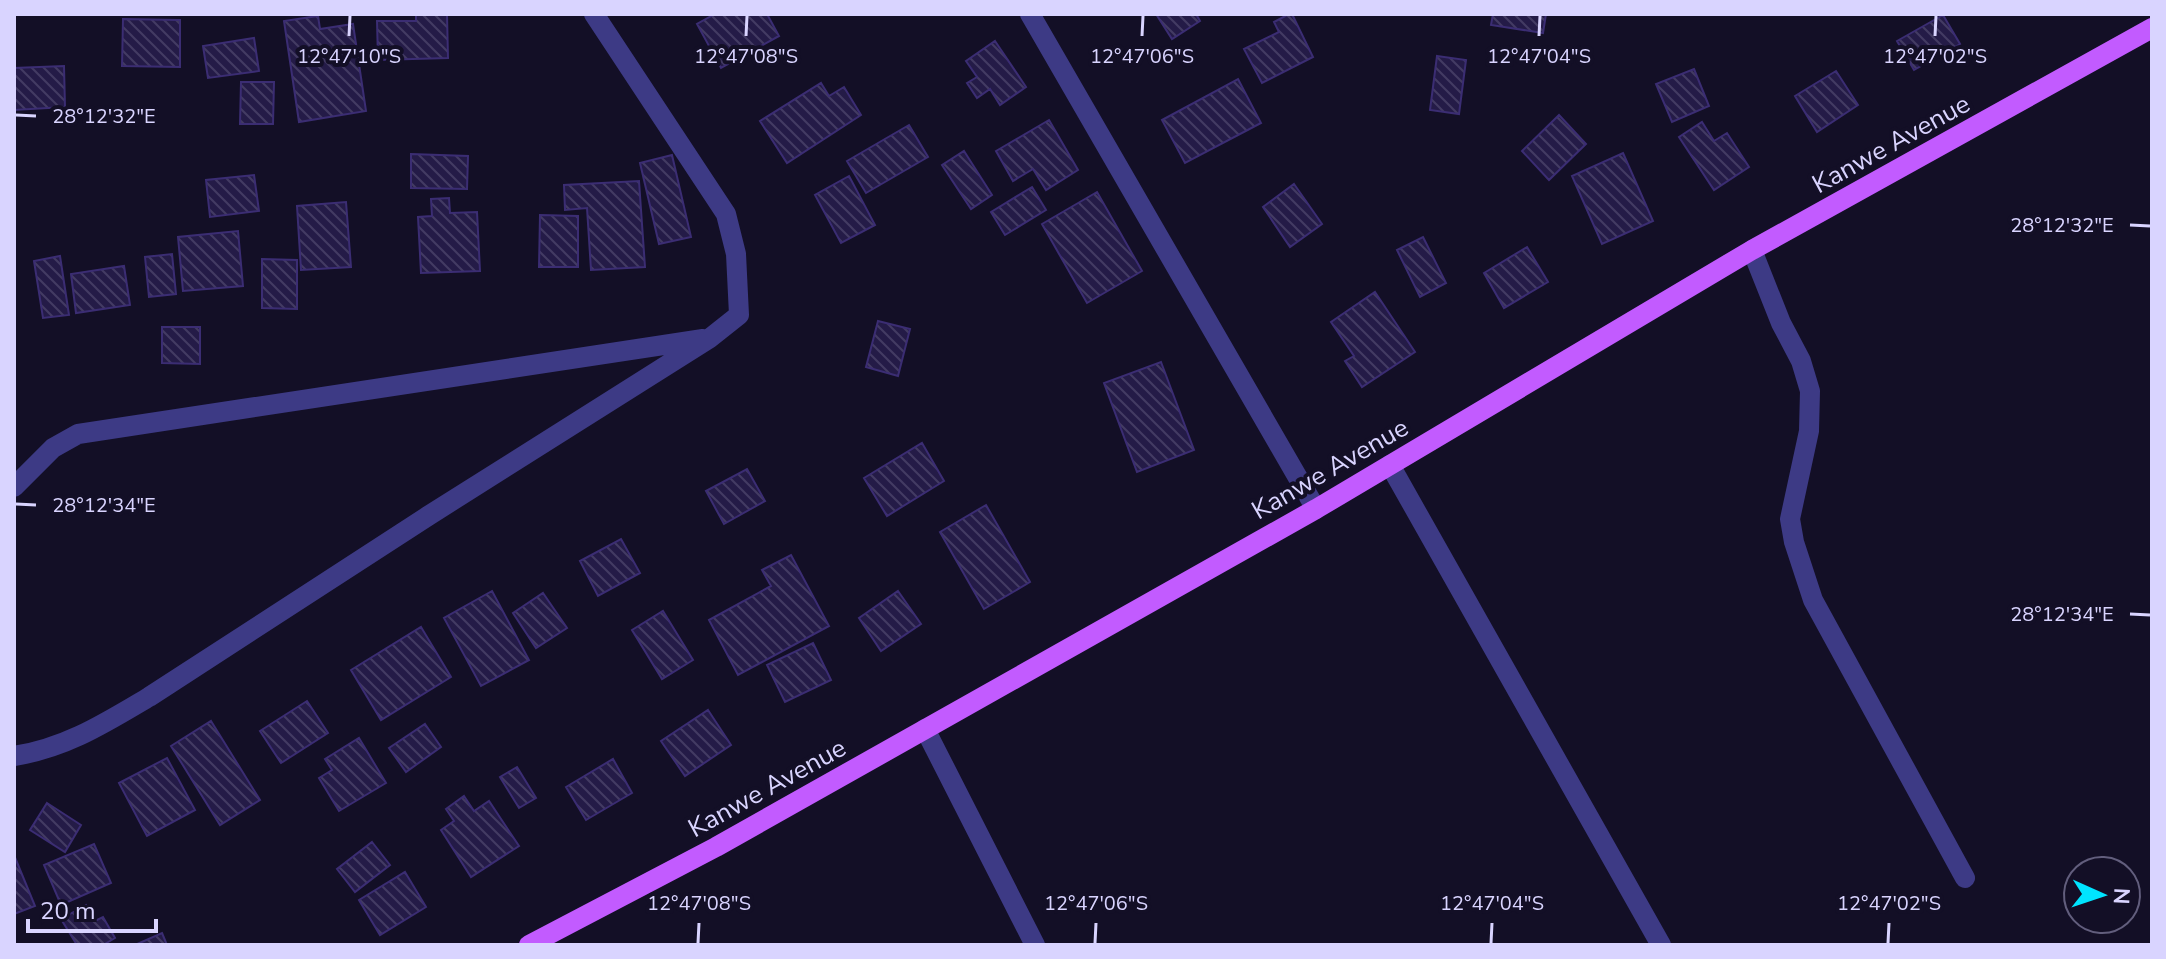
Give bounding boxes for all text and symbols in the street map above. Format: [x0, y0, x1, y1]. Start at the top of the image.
text: 12°47'10"S [297, 43, 401, 70]
text: 12°47'08"S [694, 43, 798, 70]
text: 12°47'06"S [1090, 43, 1194, 70]
text: 12°47'04"S [1487, 43, 1591, 70]
text: 12°47'02"S [1883, 43, 1987, 70]
street label: Kanwe Avenue [1806, 86, 1976, 202]
text: 28°12'32"E [52, 103, 156, 130]
text: 28°12'32"E [2010, 212, 2114, 239]
street label: Kanwe Avenue [1245, 410, 1415, 528]
text: 28°12'34"E [52, 492, 156, 519]
text: 28°12'34"E [2010, 601, 2114, 628]
street label: Kanwe Avenue [682, 730, 852, 846]
north arrow [2062, 855, 2142, 935]
scale bar [28, 883, 156, 933]
text: N [2106, 887, 2136, 905]
text: 12°47'08"S [647, 890, 751, 917]
text: 12°47'06"S [1044, 890, 1148, 917]
text: 12°47'04"S [1440, 890, 1544, 917]
text: 12°47'02"S [1837, 890, 1941, 917]
text: 20 m [40, 895, 96, 927]

